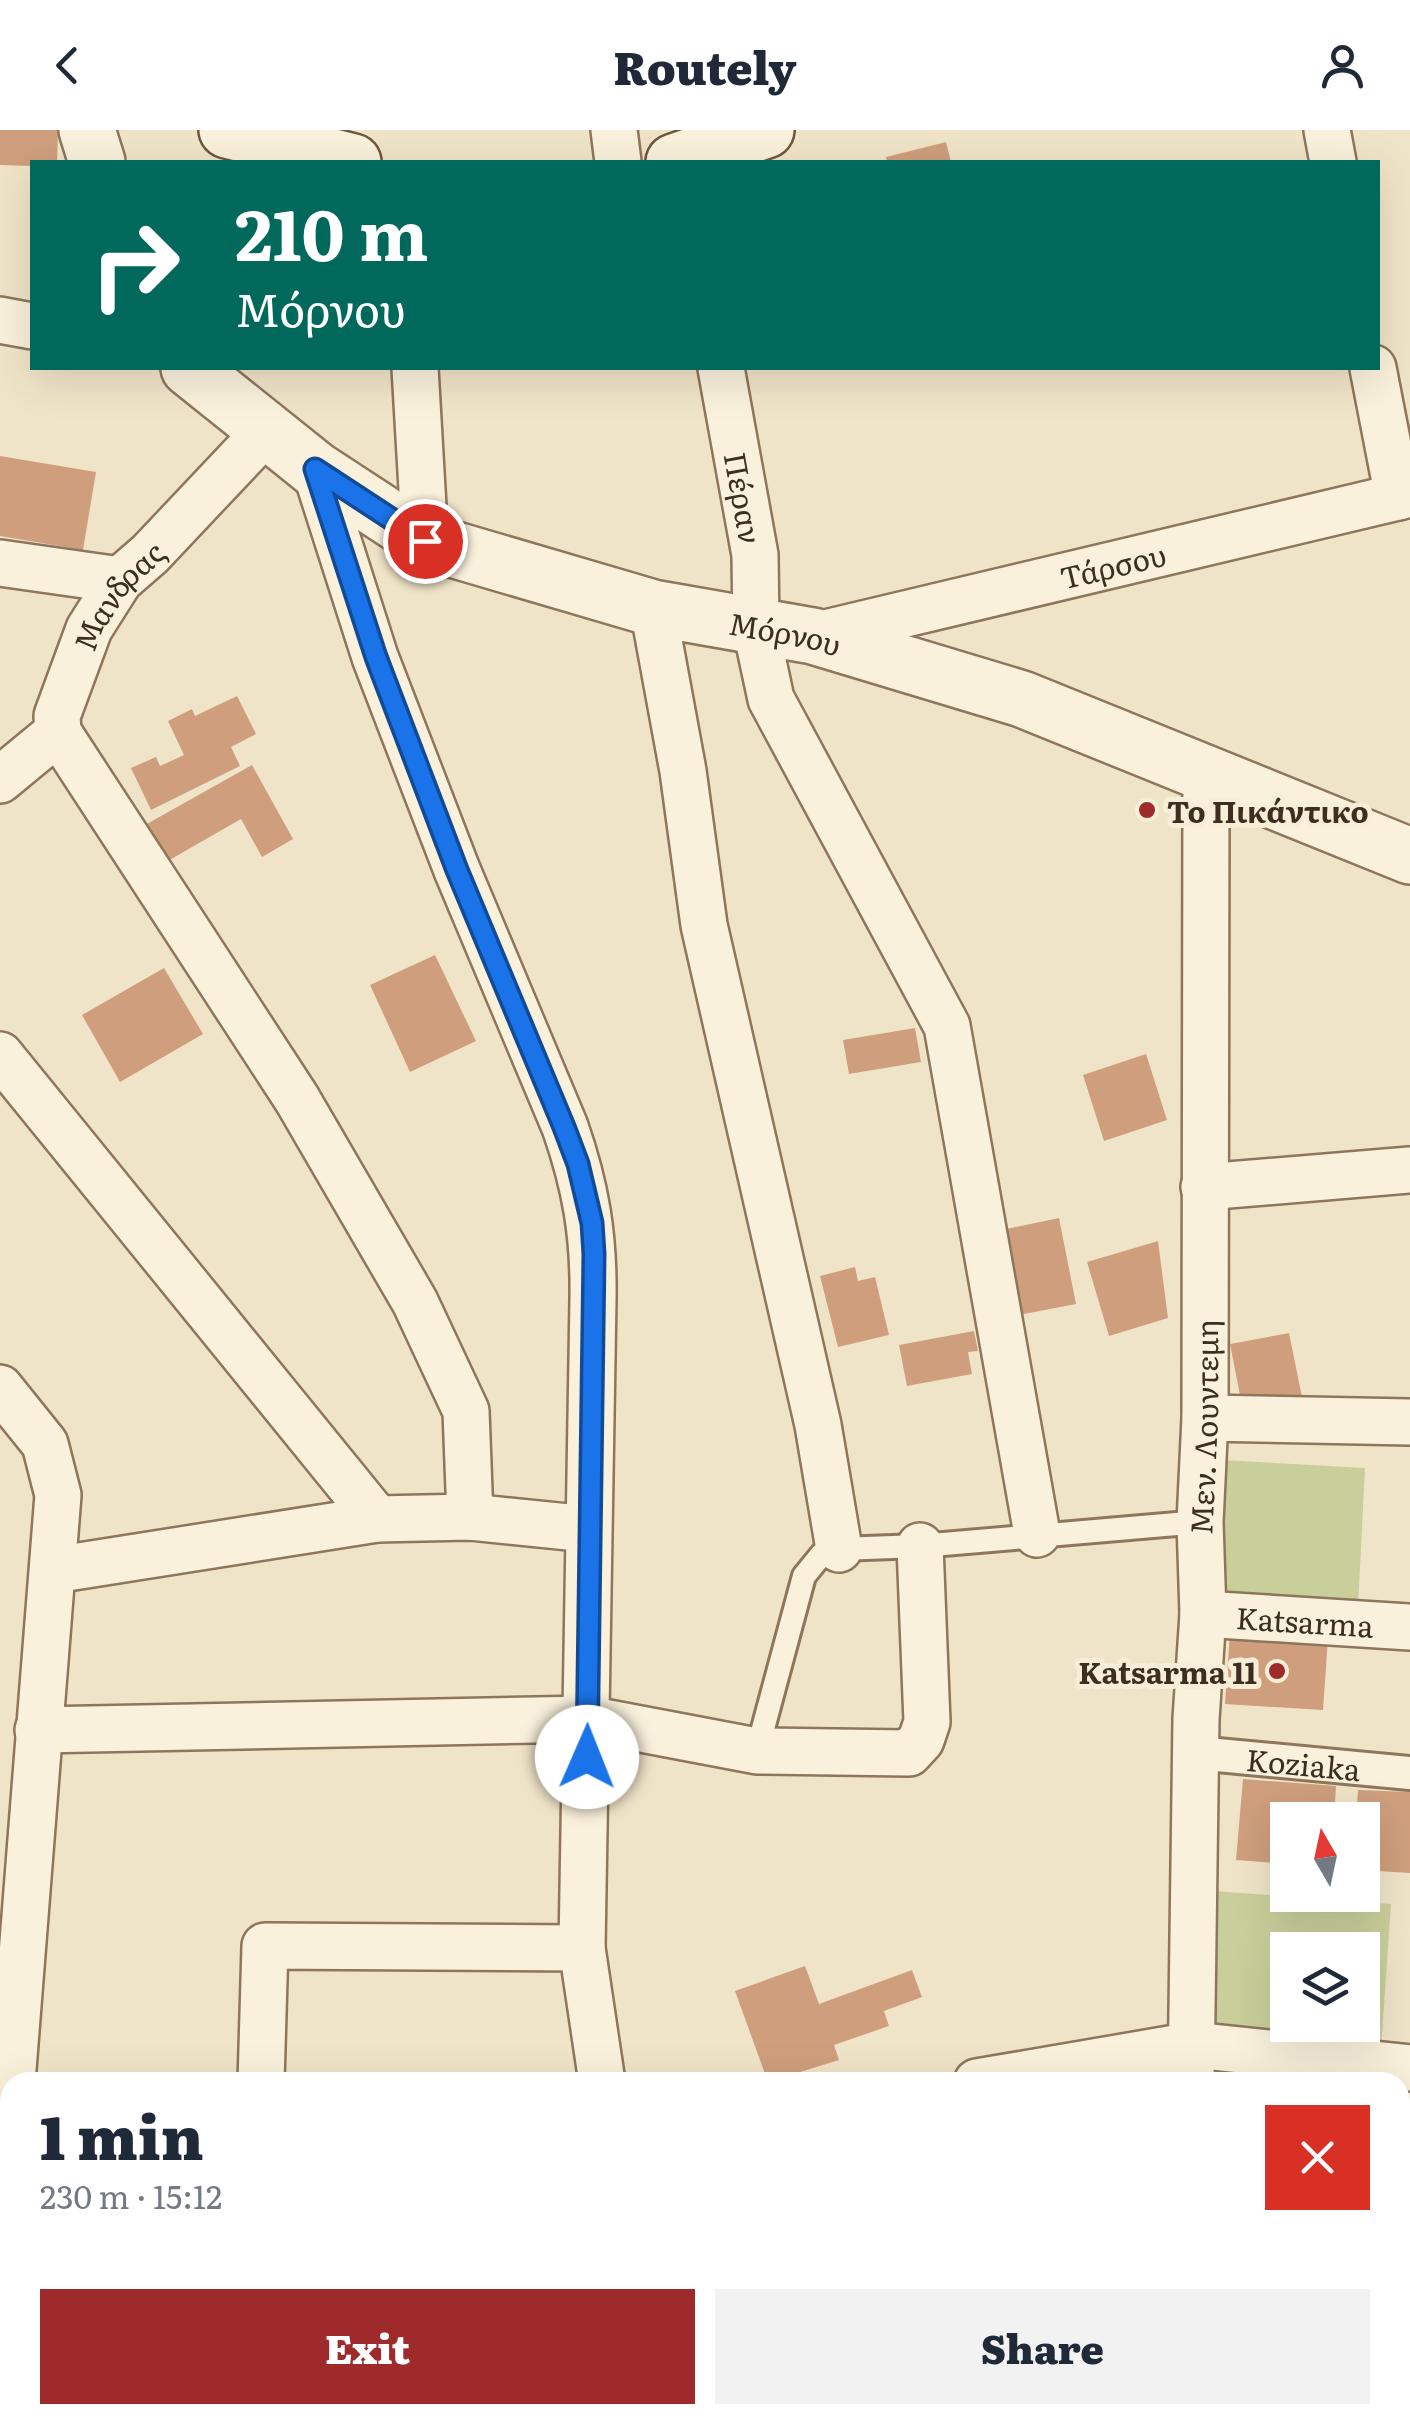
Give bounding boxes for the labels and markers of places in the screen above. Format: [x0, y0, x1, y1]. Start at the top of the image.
pin [383, 499, 468, 584]
place label: Το Πικάντικο [1167, 788, 1369, 832]
marker: Το Πικάντικο [1136, 799, 1158, 821]
place label: Katsarma 11 [1078, 1649, 1257, 1693]
marker: Katsarma 11 [1266, 1660, 1288, 1682]

